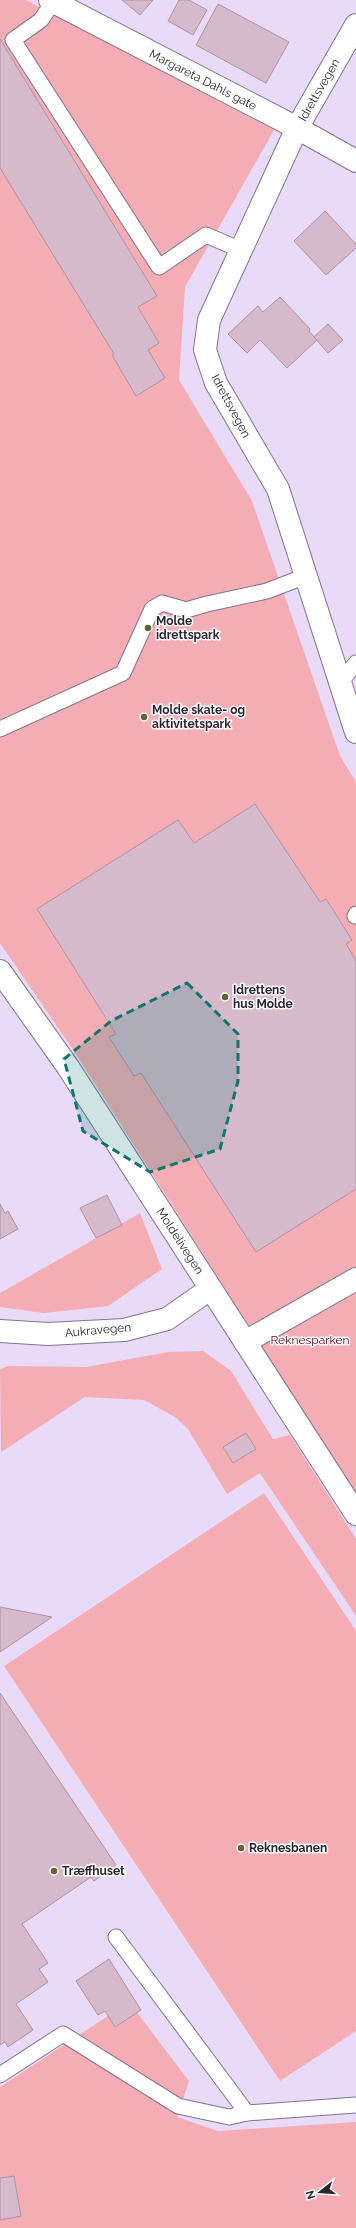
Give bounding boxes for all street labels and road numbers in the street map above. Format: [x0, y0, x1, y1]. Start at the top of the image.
street label: Margareta Dahls gate [147, 47, 259, 113]
street label: Idrettsvegen [296, 56, 342, 124]
street label: Idrettsvegen [208, 372, 254, 440]
street label: Moldelivegen [153, 1205, 207, 1277]
street label: Aukravegen [64, 1320, 132, 1340]

